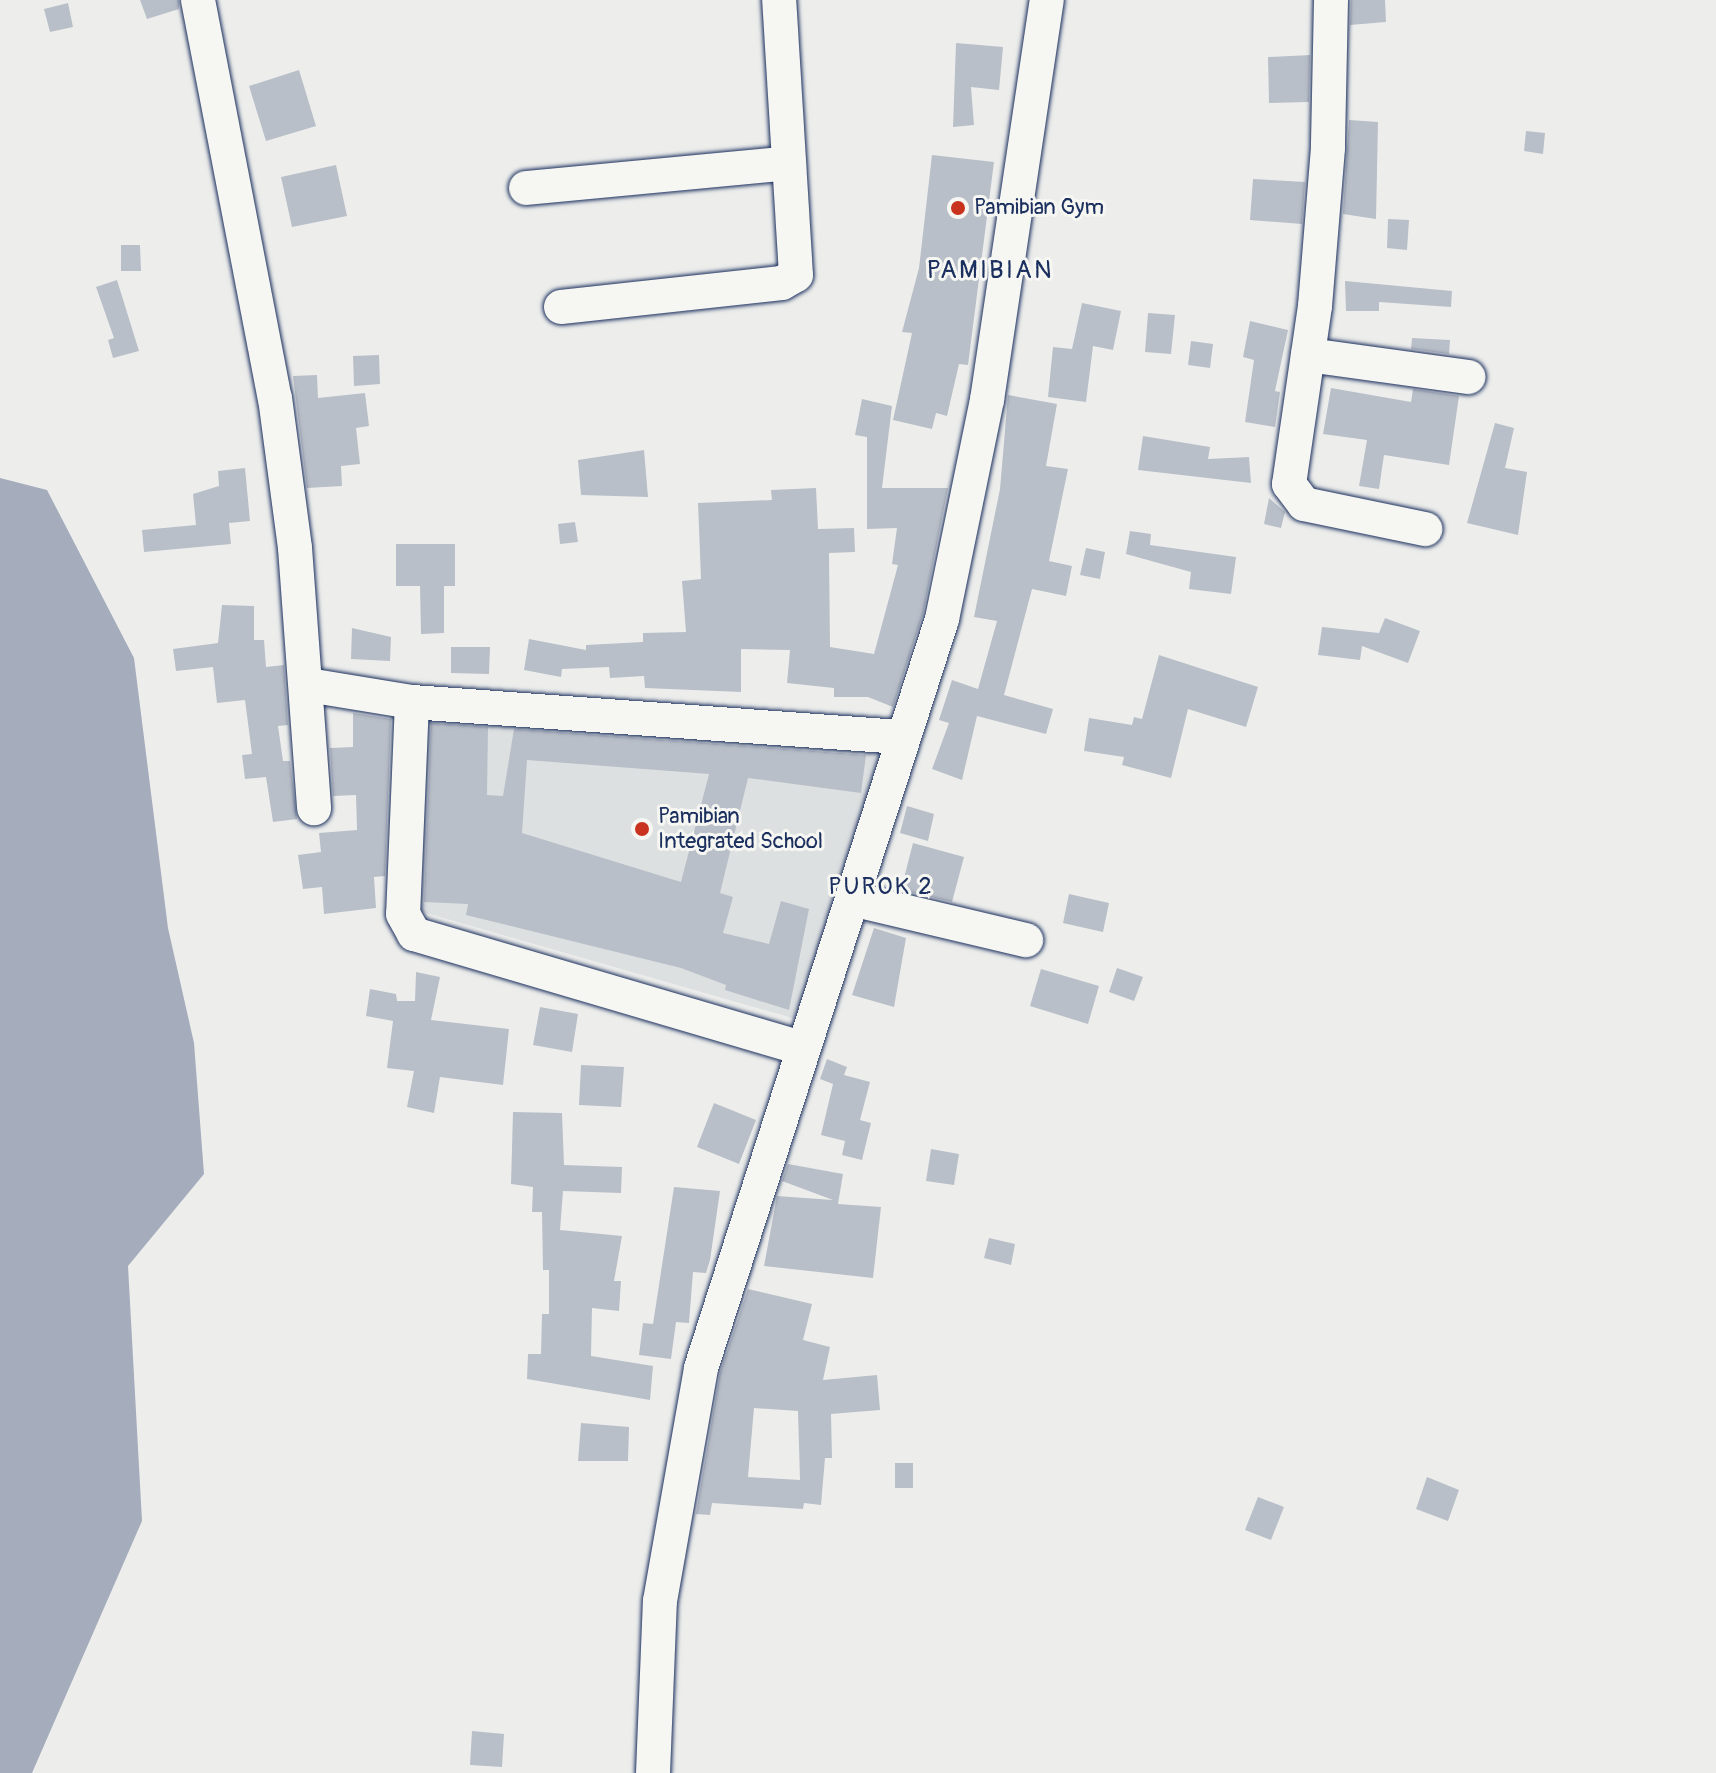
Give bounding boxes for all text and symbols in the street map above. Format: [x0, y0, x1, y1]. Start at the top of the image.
place label: Pamibian Gym [974, 195, 1104, 221]
marker: Pamibian Gym [949, 199, 967, 217]
district label: PAMIBIAN [927, 255, 1053, 287]
place label: Pamibian Integrated School [658, 803, 823, 854]
marker: Pamibian Integrated School [633, 820, 651, 838]
district label: PUROK 2 [828, 873, 934, 901]

